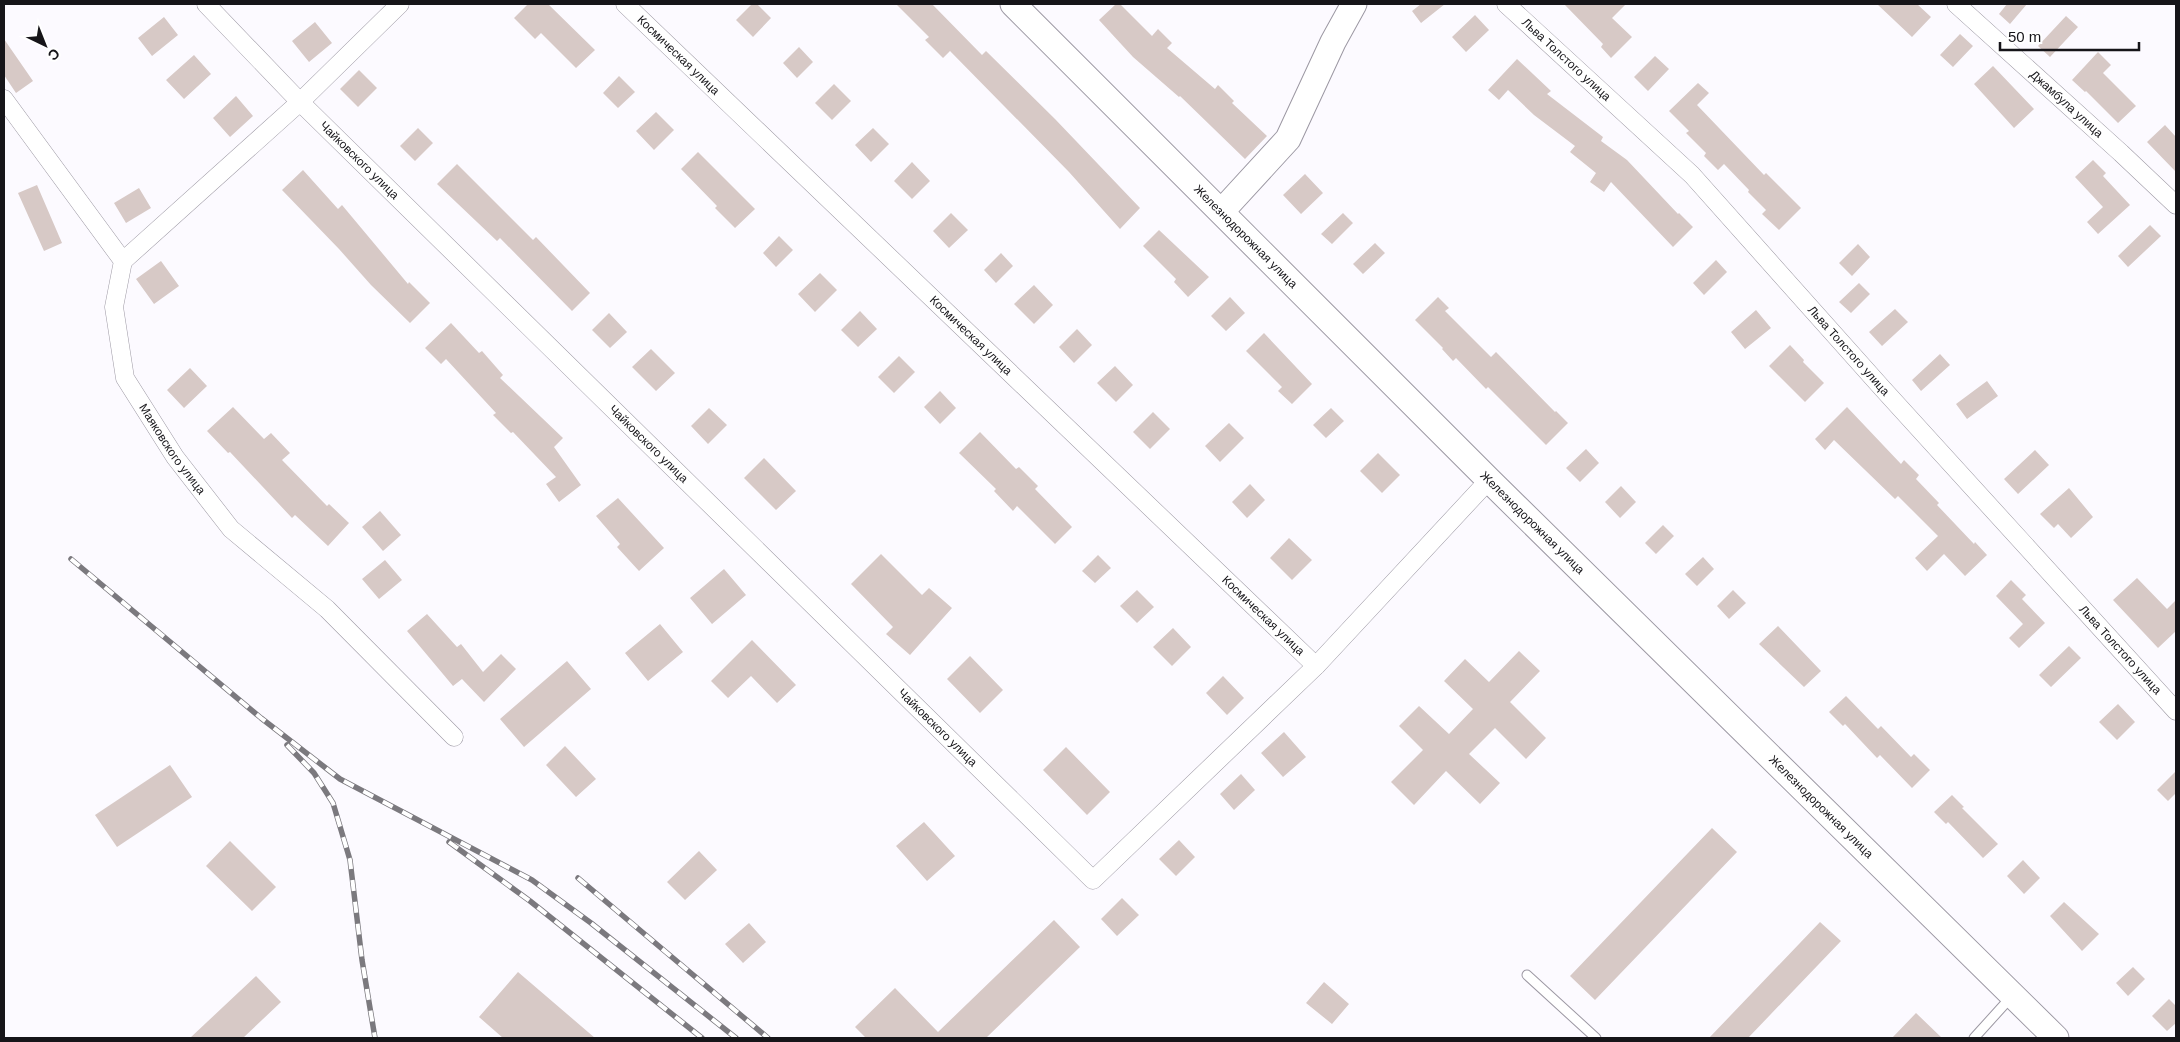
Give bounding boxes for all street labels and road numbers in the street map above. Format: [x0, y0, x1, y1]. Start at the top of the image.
street label: Космическая улица [634, 13, 723, 98]
street label: Льва Толстого улица [1519, 15, 1614, 104]
street label: Джамбула улица [2027, 67, 2106, 141]
street label: Чайковского улица [317, 119, 402, 202]
street label: Железнодорожная улица [1191, 182, 1300, 291]
street label: Космическая улица [927, 293, 1015, 378]
street label: Льва Толстого улица [1805, 303, 1893, 399]
street label: Маяковского улица [136, 401, 208, 497]
street label: Чайковского улица [606, 402, 691, 486]
street label: Железнодорожная улица [1477, 468, 1588, 577]
street label: Космическая улица [1219, 573, 1308, 658]
street label: Льва Толстого улица [2076, 602, 2164, 697]
street label: Чайковского улица [895, 686, 980, 770]
street label: Железнодорожная улица [1766, 753, 1876, 861]

